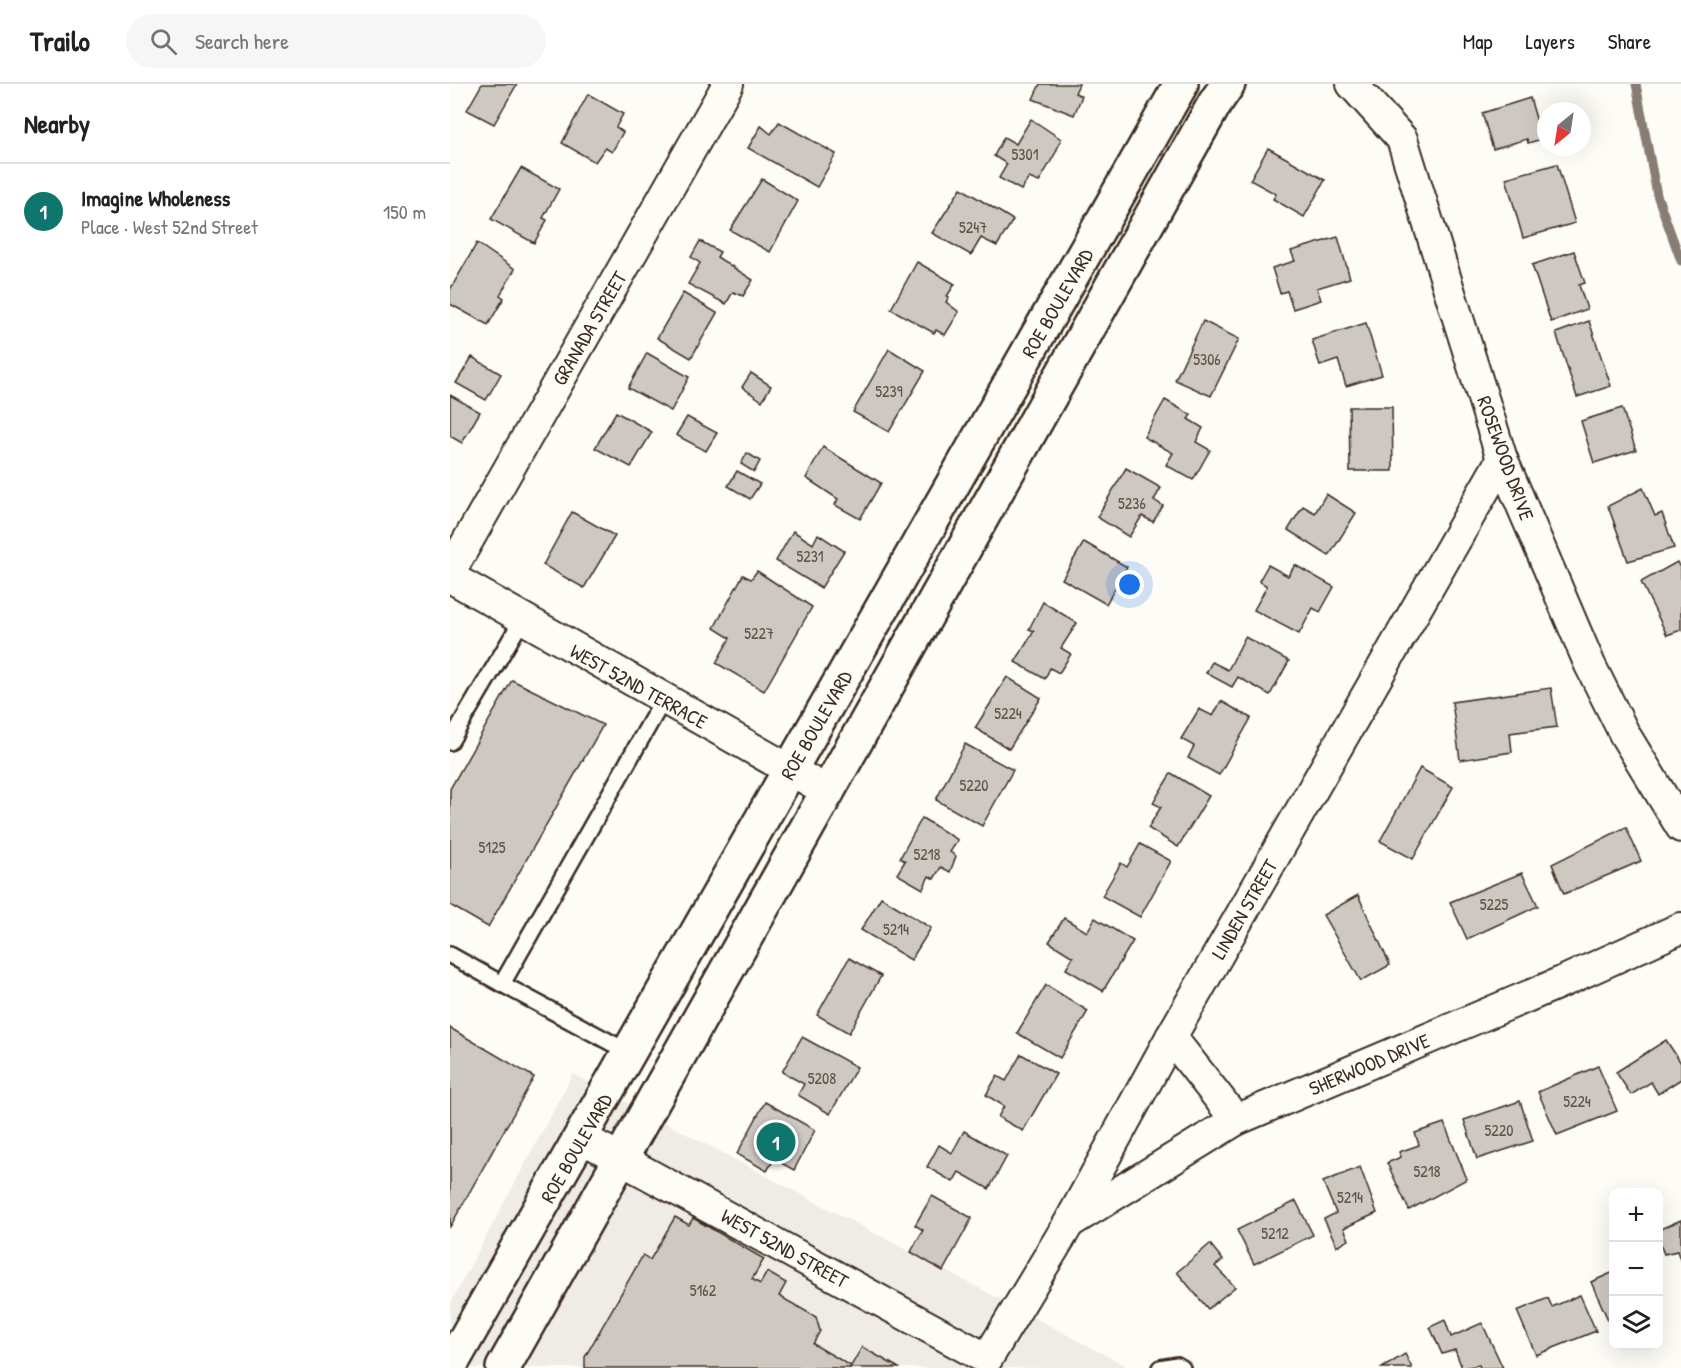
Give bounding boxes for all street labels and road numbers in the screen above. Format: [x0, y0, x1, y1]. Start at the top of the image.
street label: ROE BOULEVARD [1015, 243, 1099, 362]
street label: GRANADA STREET [545, 266, 633, 390]
street label: ROSEWOOD DRIVE [1471, 392, 1541, 524]
street label: WEST 52ND TERRACE [566, 637, 712, 735]
street label: ROE BOULEVARD [774, 665, 858, 784]
street label: LINDEN STREET [1205, 854, 1284, 964]
street label: SHERWOOD DRIVE [1305, 1026, 1434, 1102]
street label: ROE BOULEVARD [534, 1088, 618, 1207]
street label: WEST 52ND STREET [717, 1202, 854, 1294]

